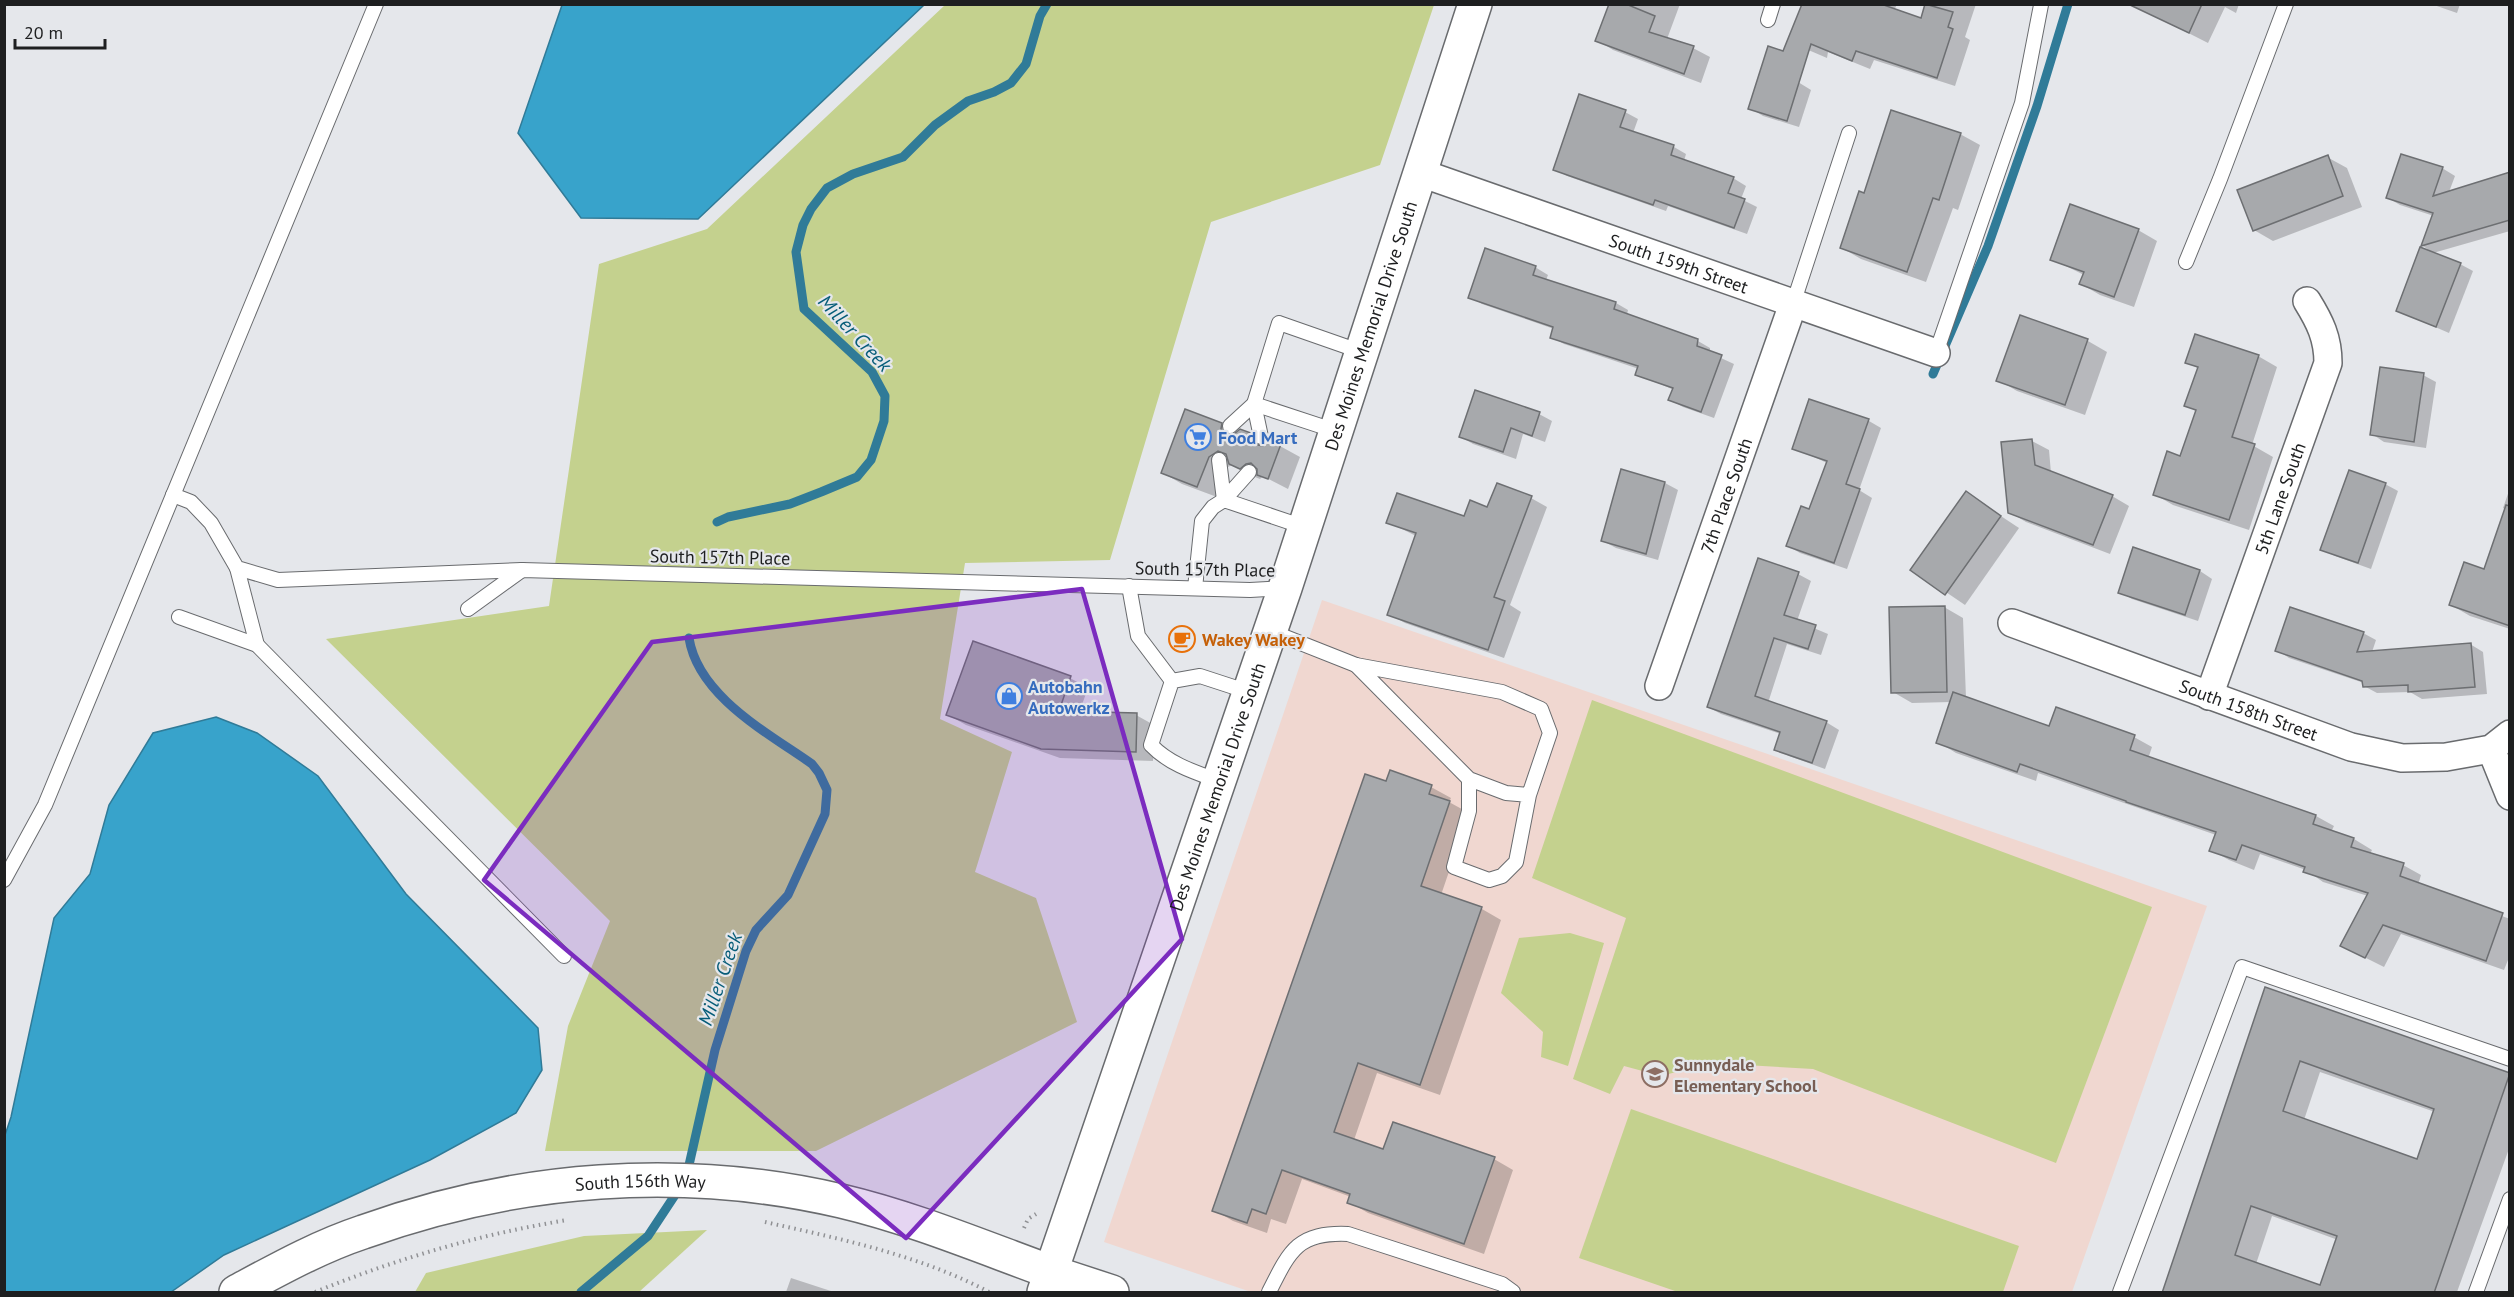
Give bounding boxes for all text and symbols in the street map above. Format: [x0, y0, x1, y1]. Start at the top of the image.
scale bar [15, 12, 105, 50]
text: 20 m [24, 21, 63, 44]
street label: Des Moines Memorial Drive South [1319, 198, 1422, 453]
street label: South 159th Street [1606, 228, 1751, 298]
water label: Miller Creek [813, 289, 898, 378]
supermarket icon: Food Mart [1183, 422, 1213, 452]
place label: Food Mart [1218, 426, 1298, 449]
street label: 7th Place South [1695, 434, 1757, 556]
street label: 5th Lane South [2249, 439, 2310, 557]
street label: South 157th Place [650, 544, 790, 570]
street label: South 157th Place [1135, 556, 1275, 582]
cafe icon: Wakey Wakey [1167, 624, 1197, 654]
place label: Wakey Wakey [1202, 628, 1305, 651]
street label: Des Moines Memorial Drive South [1164, 659, 1270, 914]
street label: South 158th Street [2176, 674, 2321, 745]
place label: Autobahn Autowerkz [1028, 675, 1110, 719]
shop icon: Autobahn Autowerkz [994, 681, 1024, 711]
water label: Miller Creek [692, 928, 748, 1029]
place label: Sunnydale Elementary School [1674, 1053, 1818, 1097]
school or university icon: Sunnydale Elementary School [1640, 1059, 1670, 1089]
street label: South 156th Way [574, 1169, 707, 1195]

